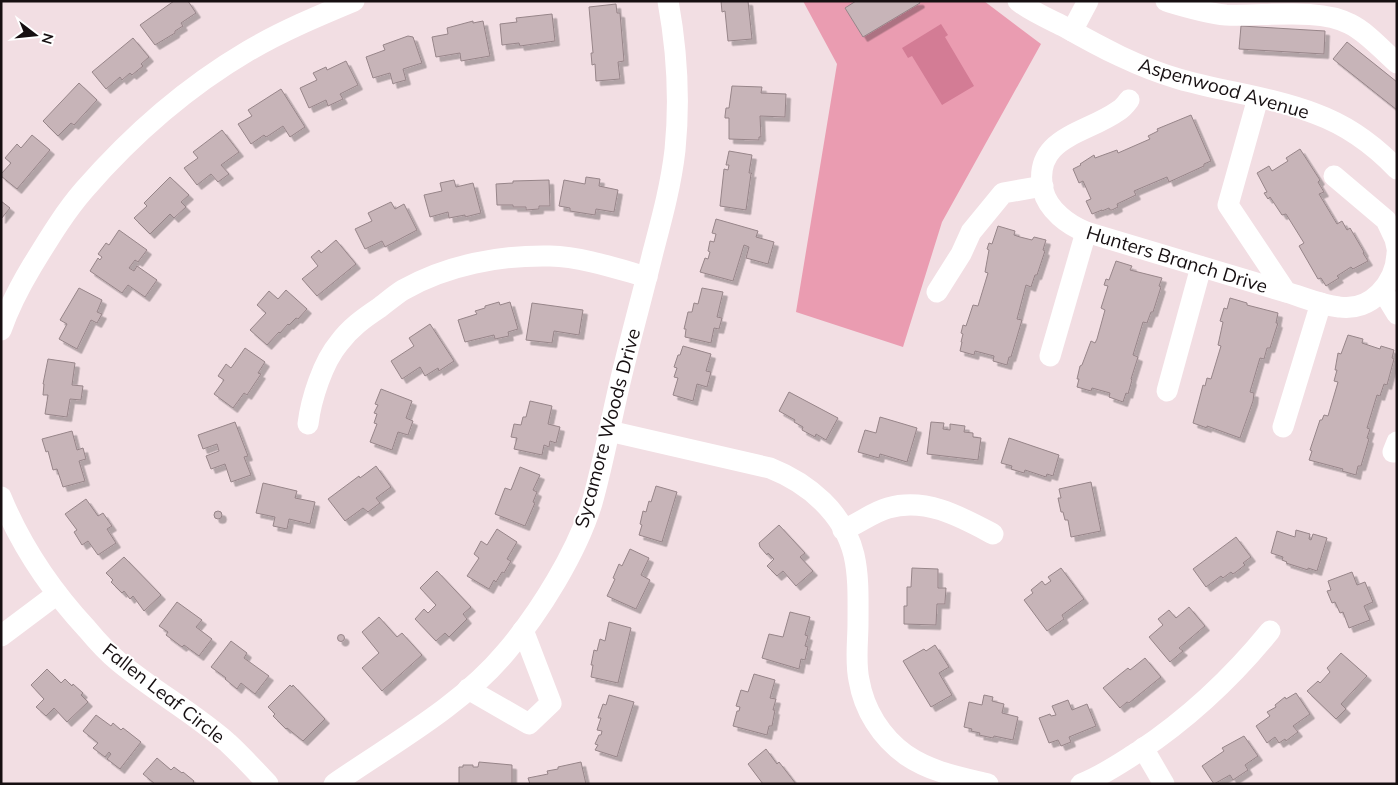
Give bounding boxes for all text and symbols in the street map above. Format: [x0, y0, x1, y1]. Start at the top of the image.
north arrow [10, 10, 60, 60]
text: N [37, 31, 58, 46]
street label: Aspenwood Avenue [1136, 52, 1312, 124]
street label: Hunters Branch Drive [1083, 220, 1271, 298]
street label: Sycamore Woods Drive [569, 326, 645, 530]
street label: Fallen Leaf Circle [98, 638, 230, 748]

